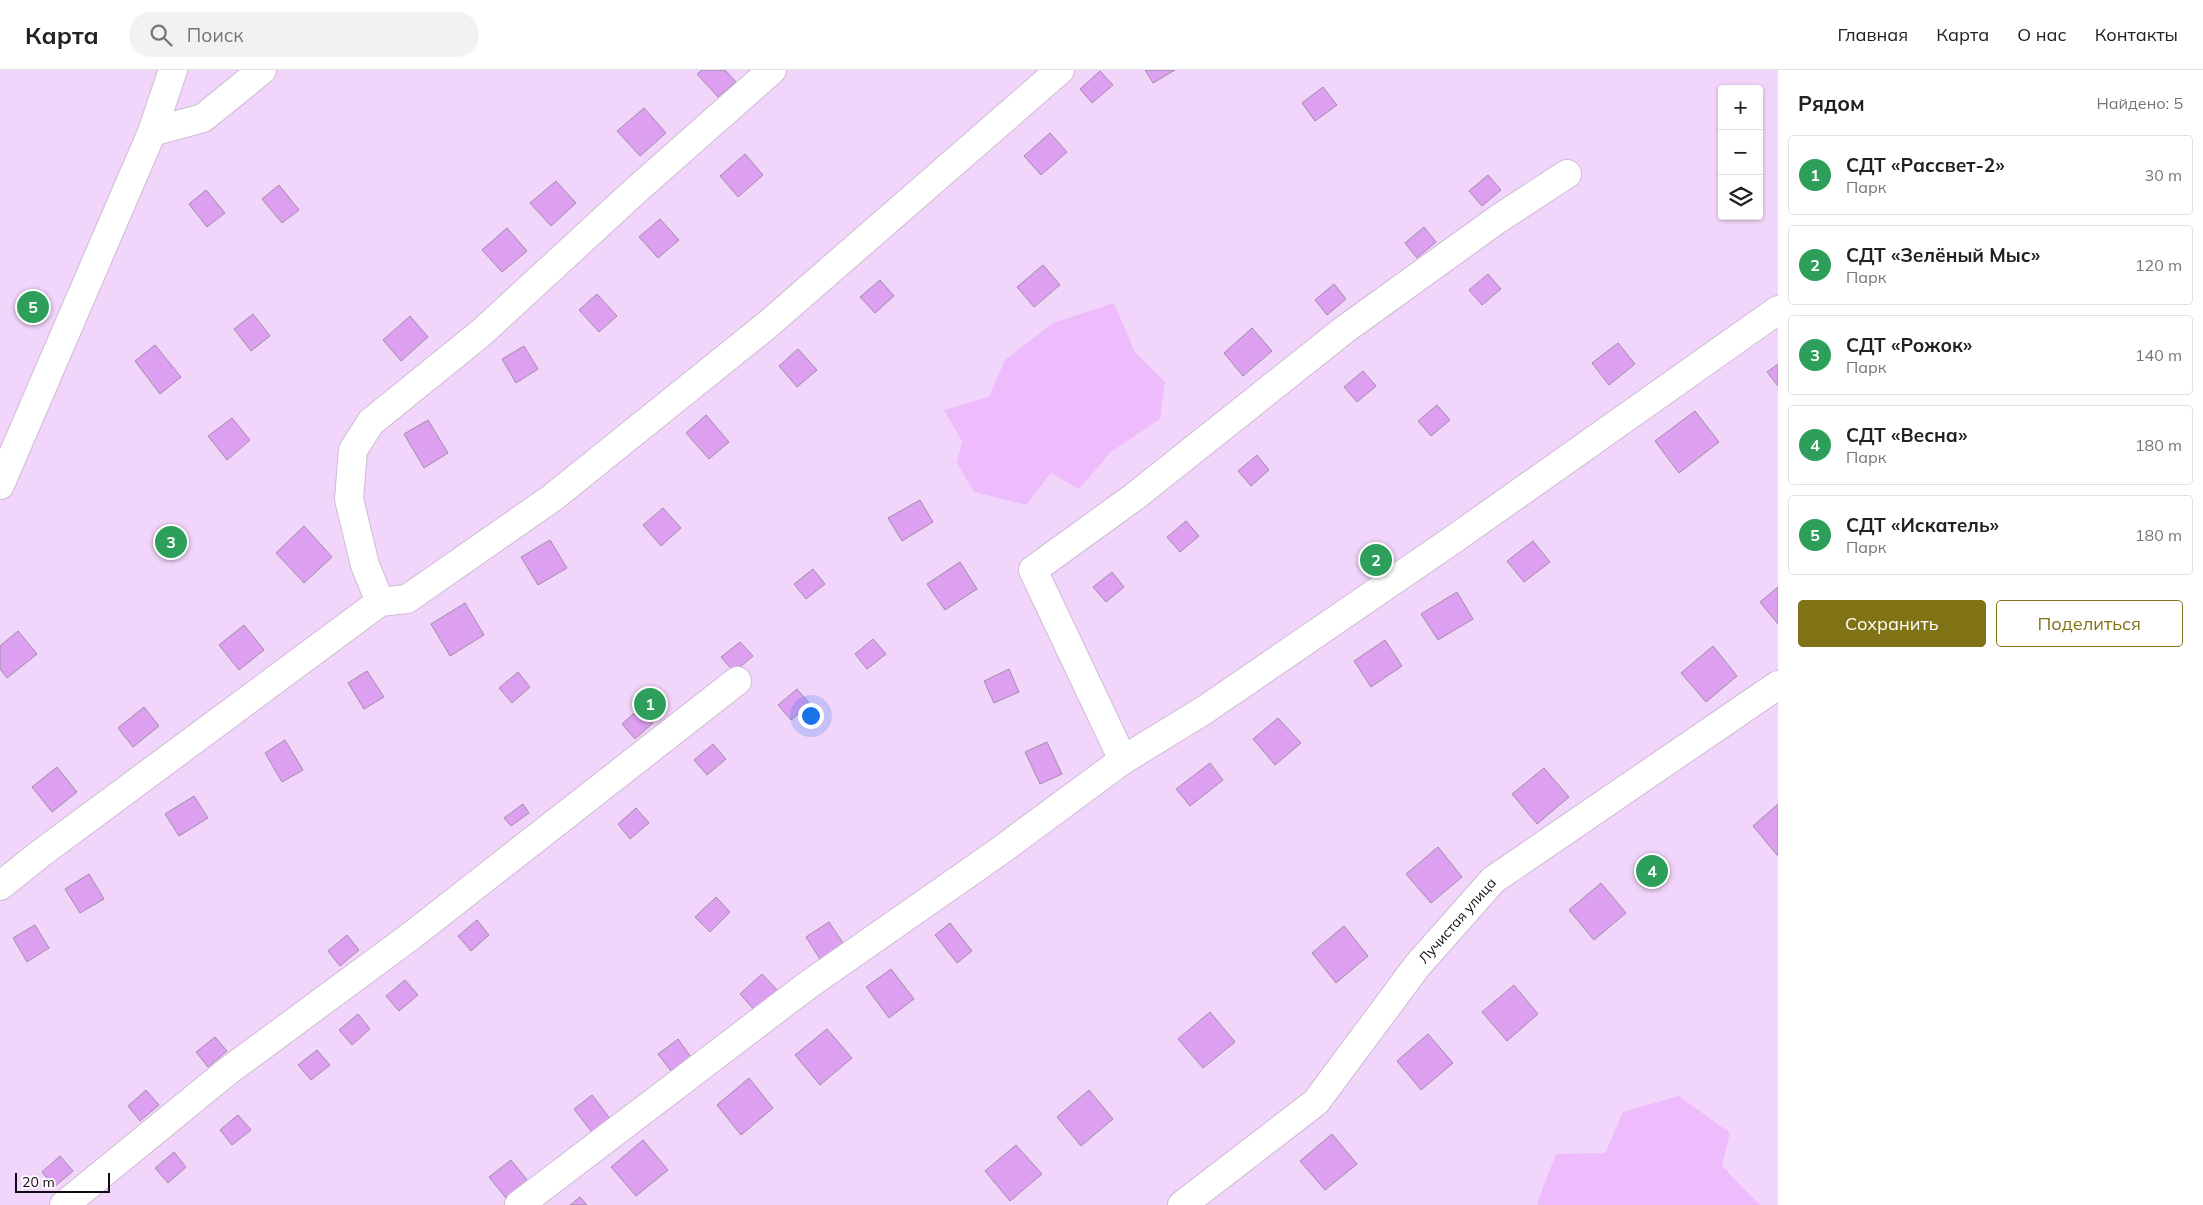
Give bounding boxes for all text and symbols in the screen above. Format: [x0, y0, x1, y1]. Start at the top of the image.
search box [129, 12, 479, 57]
text: Карта [25, 20, 99, 50]
icon: search [147, 21, 175, 49]
text: Поиск [187, 23, 244, 47]
text: Главная [1838, 23, 1908, 46]
text: Карта [1936, 23, 1989, 46]
text: О нас [2017, 23, 2067, 46]
text: Контакты [2095, 23, 2178, 46]
map controls [1718, 85, 1763, 220]
button: + [1718, 85, 1763, 130]
text: Рядом [1798, 90, 1865, 116]
text: Найдено: 5 [2097, 93, 2183, 113]
button: − [1718, 130, 1763, 175]
text: СДТ «Рассвет-2» [1846, 153, 2005, 177]
text: 1 [1810, 165, 1820, 185]
text: 30 m [2145, 165, 2182, 185]
button: layers [1718, 175, 1763, 220]
text: Парк [1846, 177, 1886, 197]
text: СДТ «Зелёный Мыс» [1846, 243, 2040, 267]
text: 2 [1810, 255, 1820, 275]
text: 120 m [2135, 255, 2182, 275]
text: Парк [1846, 267, 1886, 287]
pin: 5 [17, 288, 49, 326]
text: СДТ «Рожок» [1846, 333, 1972, 357]
text: 3 [1810, 345, 1820, 365]
text: 140 m [2135, 345, 2182, 365]
text: Парк [1846, 357, 1886, 377]
text: СДТ «Весна» [1846, 423, 1967, 447]
text: 4 [1810, 435, 1820, 455]
text: 180 m [2135, 435, 2182, 455]
text: Парк [1846, 447, 1886, 467]
text: СДТ «Искатель» [1846, 513, 1999, 537]
pin: 3 [155, 523, 187, 561]
text: 5 [1810, 525, 1820, 545]
text: 180 m [2135, 525, 2182, 545]
text: Парк [1846, 537, 1886, 557]
pin: 2 [1360, 541, 1392, 579]
button: Сохранить [1798, 600, 1986, 647]
button: Поделиться [1996, 600, 2183, 647]
pin: 1 [634, 685, 666, 723]
your location [798, 703, 824, 729]
pin: 4 [1636, 852, 1668, 890]
street label: Лучистая улица [1414, 874, 1500, 967]
scale bar [15, 1170, 110, 1193]
text: 20 m [22, 1173, 55, 1191]

